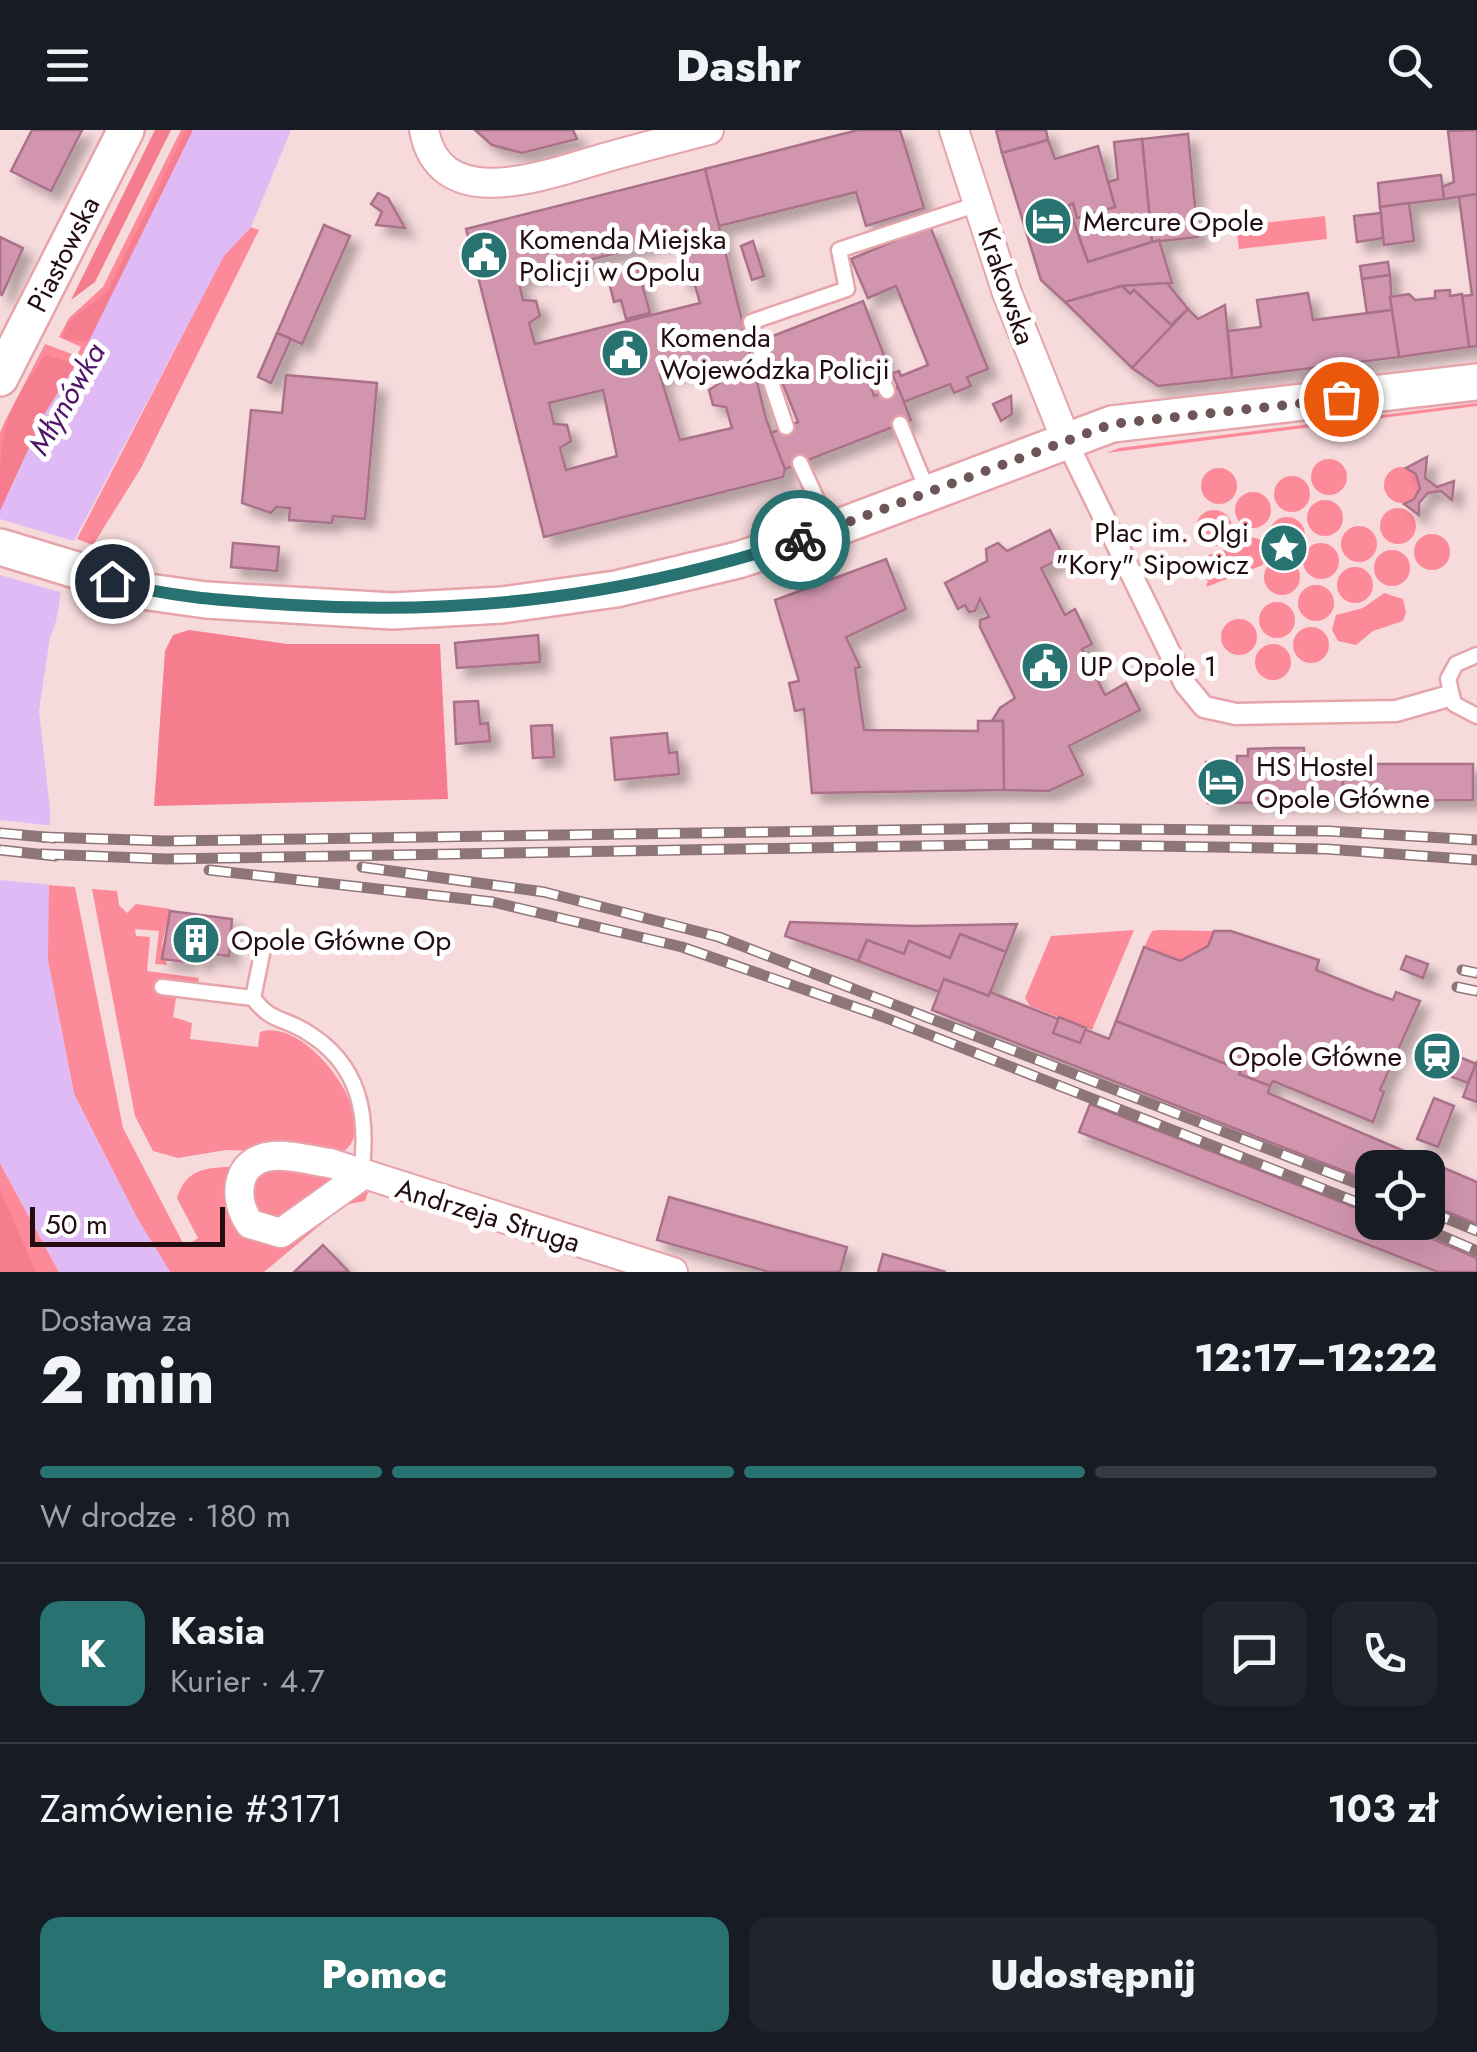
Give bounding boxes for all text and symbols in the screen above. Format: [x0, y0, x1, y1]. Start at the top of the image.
text: Dashr [676, 33, 801, 98]
icon: menu [40, 38, 95, 93]
icon: search [1382, 38, 1437, 93]
street label: Piastowska [17, 189, 110, 319]
hotel icon: Mercure Opole [1022, 195, 1074, 247]
place label: Mercure Opole [1083, 201, 1264, 242]
place label: Komenda Miejska Policji w Opolu [519, 219, 727, 292]
street label: Krakowska [967, 222, 1046, 350]
public building icon: Komenda Miejska Policji w Opolu [458, 229, 510, 281]
place label: Komenda Wojewódzka Policji [660, 317, 890, 390]
public building icon: Komenda Wojewódzka Policji [599, 327, 651, 379]
water label: Młynówka [17, 334, 116, 463]
pin [1299, 357, 1384, 442]
icon: bag [1314, 372, 1369, 427]
courier [750, 490, 850, 590]
place label: Plac im. Olgi "Kory" Sipowicz [1055, 512, 1249, 585]
icon: bike [773, 513, 828, 568]
place icon: Plac im. Olgi "Kory" Sipowicz [1258, 522, 1310, 574]
pin [70, 539, 155, 624]
icon: home [85, 554, 140, 609]
public building icon: UP Opole 1 [1019, 640, 1071, 692]
place label: UP Opole 1 [1080, 646, 1217, 687]
place label: HS Hostel Opole Główne [1256, 746, 1430, 819]
hotel icon: HS Hostel Opole Główne [1195, 756, 1247, 808]
building icon: Opole Główne Op [170, 914, 222, 966]
place label: Opole Główne Op [231, 920, 451, 961]
station icon: Opole Główne [1411, 1030, 1463, 1082]
place label: Opole Główne [1228, 1036, 1402, 1077]
map controls [1355, 1150, 1445, 1240]
button: locate [1355, 1150, 1445, 1240]
street label: Andrzeja Struga [390, 1168, 585, 1263]
scale bar [30, 1202, 225, 1246]
text: 50 m [45, 1204, 108, 1245]
text: Dostawa za [40, 1297, 192, 1343]
text: 12:17–12:22 [1194, 1330, 1437, 1385]
text: 2 min [40, 1333, 215, 1427]
text: W drodze · 180 m [40, 1493, 291, 1539]
button: chat [1202, 1601, 1307, 1706]
button: phone [1332, 1601, 1437, 1706]
text: Kasia [170, 1603, 265, 1658]
text: K [79, 1626, 106, 1681]
text: Kurier · 4.7 [170, 1658, 325, 1704]
text: Zamówienie #3171 [40, 1781, 343, 1836]
text: 103 zł [1327, 1781, 1437, 1836]
button: Pomoc [40, 1917, 729, 2032]
button: Udostępnij [749, 1917, 1437, 2032]

